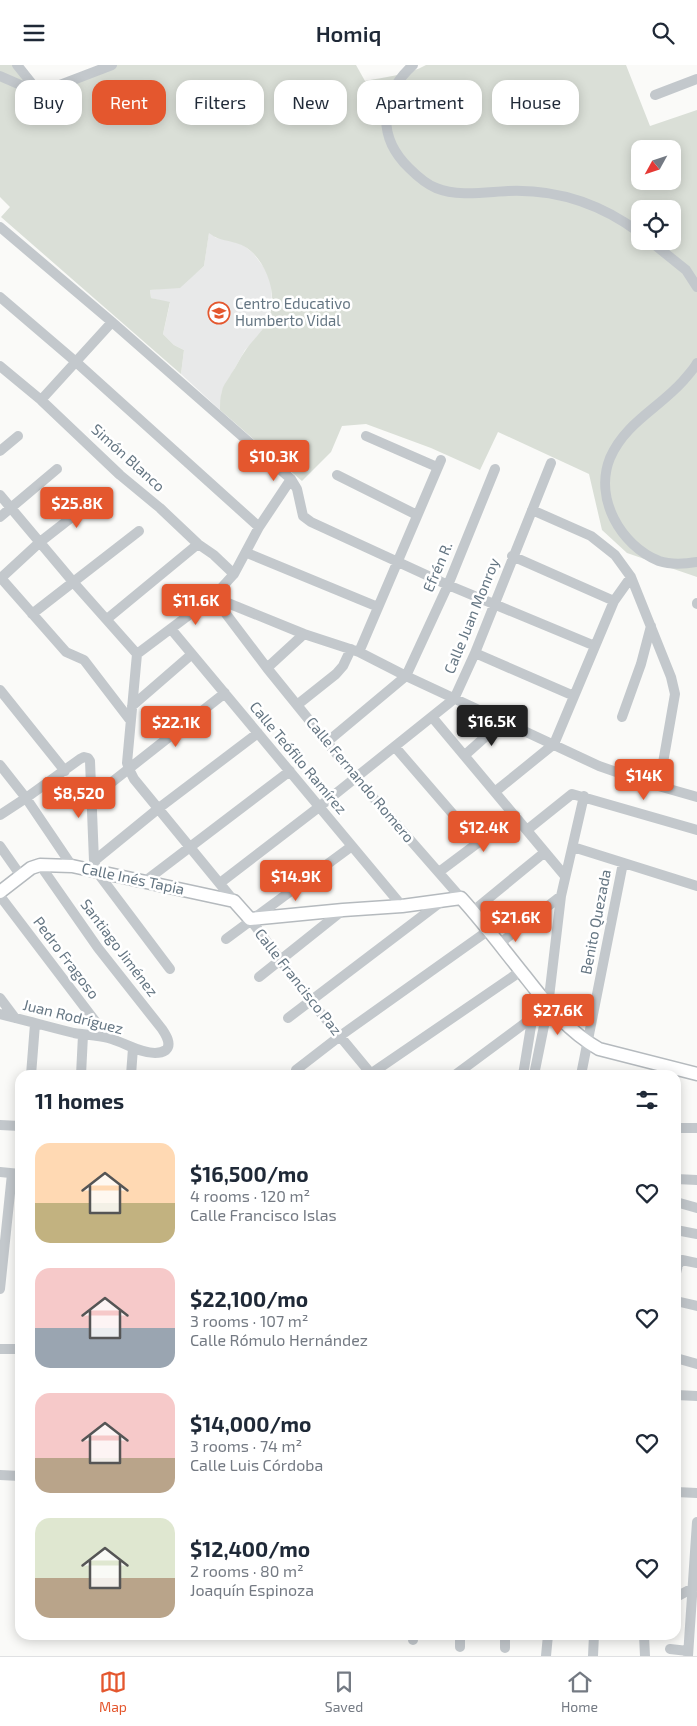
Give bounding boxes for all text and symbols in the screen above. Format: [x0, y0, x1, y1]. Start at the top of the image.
icon: menu [20, 19, 48, 47]
icon: search [649, 19, 677, 47]
text: Homiq [316, 20, 381, 46]
chip: Buy [15, 80, 82, 125]
chip: Rent [92, 80, 166, 125]
chip: Filters [176, 80, 264, 125]
chip: New [274, 80, 347, 125]
chip: Apartment [357, 80, 482, 125]
chip: House [492, 80, 579, 125]
north arrow [631, 140, 681, 190]
map controls [631, 140, 681, 250]
button: locate [631, 200, 681, 250]
place label: Centro Educativo Humberto Vidal [235, 294, 351, 329]
school or university icon: Centro Educativo Humberto Vidal [207, 301, 231, 325]
street label: Simón Blanco [88, 420, 169, 495]
pin: $10.3K [233, 439, 315, 482]
text: $10.3K [249, 446, 299, 465]
pin: $25.8K [36, 487, 118, 529]
text: $25.8K [51, 493, 103, 512]
street label: Efrén R. [418, 539, 456, 594]
street label: Calle Juan Monroy [440, 555, 503, 676]
pin: $11.6K [155, 583, 237, 626]
text: $11.6K [173, 590, 219, 609]
street label: Calle Teófilo Ramírez [246, 697, 351, 817]
pin: $22.1K [135, 705, 217, 748]
pin: $16.5K [451, 705, 533, 747]
text: $16.5K [468, 711, 516, 730]
text: $22.1K [152, 712, 200, 731]
street label: Calle Fernando Romero [303, 713, 419, 846]
pin: $14K [614, 759, 674, 801]
text: $14K [626, 765, 662, 784]
pin: $8,520 [38, 777, 120, 819]
text: $8,520 [53, 783, 105, 802]
pin: $12.4K [443, 811, 525, 853]
text: $12.4K [459, 817, 509, 836]
street label: Calle Inés Tapia [80, 858, 186, 898]
pin: $14.9K [255, 859, 337, 902]
text: $14.9K [271, 866, 321, 885]
street label: Benito Quezada [576, 868, 615, 976]
street label: Santiago Jiménez [77, 895, 162, 1000]
pin: $21.6K [475, 901, 557, 943]
text: $21.6K [492, 907, 540, 926]
street label: Pedro Fragoso [30, 913, 104, 1002]
street label: Calle Francisco Paz [252, 924, 346, 1038]
pin: $27.6K [517, 993, 599, 1036]
street label: Juan Rodríguez [21, 995, 125, 1037]
text: $27.6K [533, 1000, 583, 1019]
icon: filters [633, 1086, 661, 1114]
text: 11 homes [35, 1088, 124, 1113]
text: $16,500/mo [190, 1161, 309, 1186]
icon: home [75, 1163, 135, 1223]
icon: heart [633, 1179, 661, 1207]
text: 4 rooms · 120 m² [190, 1186, 310, 1205]
text: Calle Francisco Islas [190, 1205, 337, 1224]
text: $22,100/mo [190, 1286, 308, 1311]
icon: home [75, 1288, 135, 1348]
icon: heart [633, 1304, 661, 1332]
text: 3 rooms · 107 m² [190, 1311, 308, 1330]
text: Calle Rómulo Hernández [190, 1330, 368, 1349]
text: $14,000/mo [190, 1411, 311, 1436]
icon: home [75, 1413, 135, 1473]
icon: heart [633, 1429, 661, 1457]
text: 3 rooms · 74 m² [190, 1436, 302, 1455]
text: Calle Luis Córdoba [190, 1455, 323, 1474]
text: $12,400/mo [190, 1536, 310, 1561]
icon: home [75, 1538, 135, 1598]
icon: heart [633, 1554, 661, 1582]
text: 2 rooms · 80 m² [190, 1561, 304, 1580]
text: Joaquín Espinoza [190, 1580, 314, 1599]
tab: Map [99, 1668, 127, 1715]
tab: Saved [325, 1668, 363, 1715]
tab: Home [561, 1668, 598, 1715]

